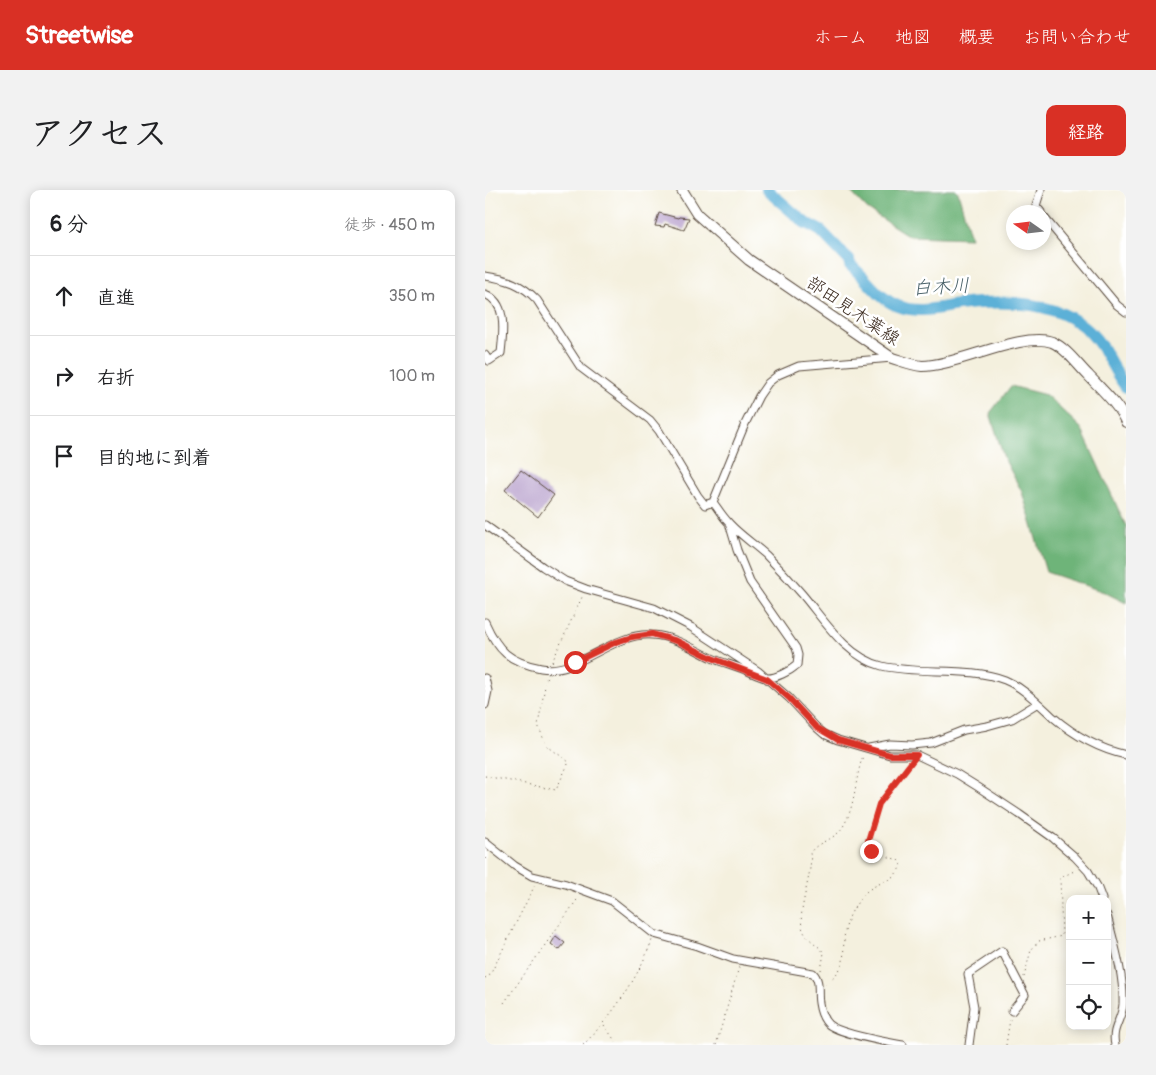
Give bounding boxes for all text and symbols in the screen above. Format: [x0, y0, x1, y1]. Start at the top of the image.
text: Streetwise [25, 21, 133, 50]
text: ホーム [814, 26, 867, 49]
text: 地図 [895, 26, 931, 49]
text: 概要 [959, 26, 995, 49]
text: お問い合わせ [1023, 26, 1131, 49]
button: 経路 [1046, 105, 1126, 156]
text: アクセス [30, 112, 168, 156]
north arrow [1006, 205, 1051, 250]
text: 6 分 [50, 211, 88, 238]
text: 徒歩 · 450 m [344, 215, 435, 235]
street label: 部田見木葉線 [802, 271, 904, 351]
water label: 白木川 [912, 274, 970, 300]
icon: ahead [50, 282, 78, 310]
text: 直進 [97, 286, 135, 310]
text: 350 m [389, 286, 435, 306]
icon: right [50, 362, 78, 390]
text: 右折 [97, 366, 135, 390]
text: 100 m [389, 366, 435, 386]
icon: arrive [50, 442, 78, 470]
text: 目的地に到着 [97, 446, 211, 470]
route start [564, 651, 587, 674]
route end [860, 840, 883, 863]
map controls [1066, 895, 1111, 1030]
button: + [1066, 895, 1111, 940]
button: − [1066, 940, 1111, 985]
button: locate [1066, 985, 1111, 1030]

